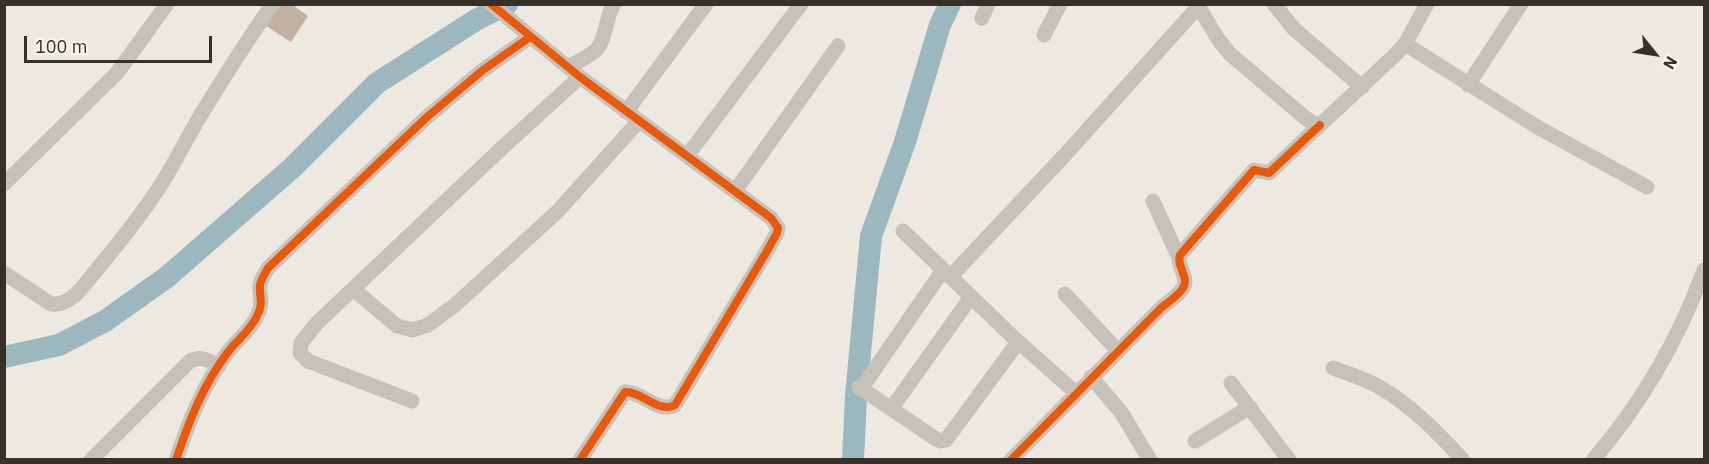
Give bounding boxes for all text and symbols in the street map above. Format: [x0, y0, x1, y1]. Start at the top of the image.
scale bar [27, 24, 214, 62]
north arrow [1625, 24, 1685, 84]
text: 100 m [35, 35, 87, 58]
text: N [1659, 53, 1682, 73]

